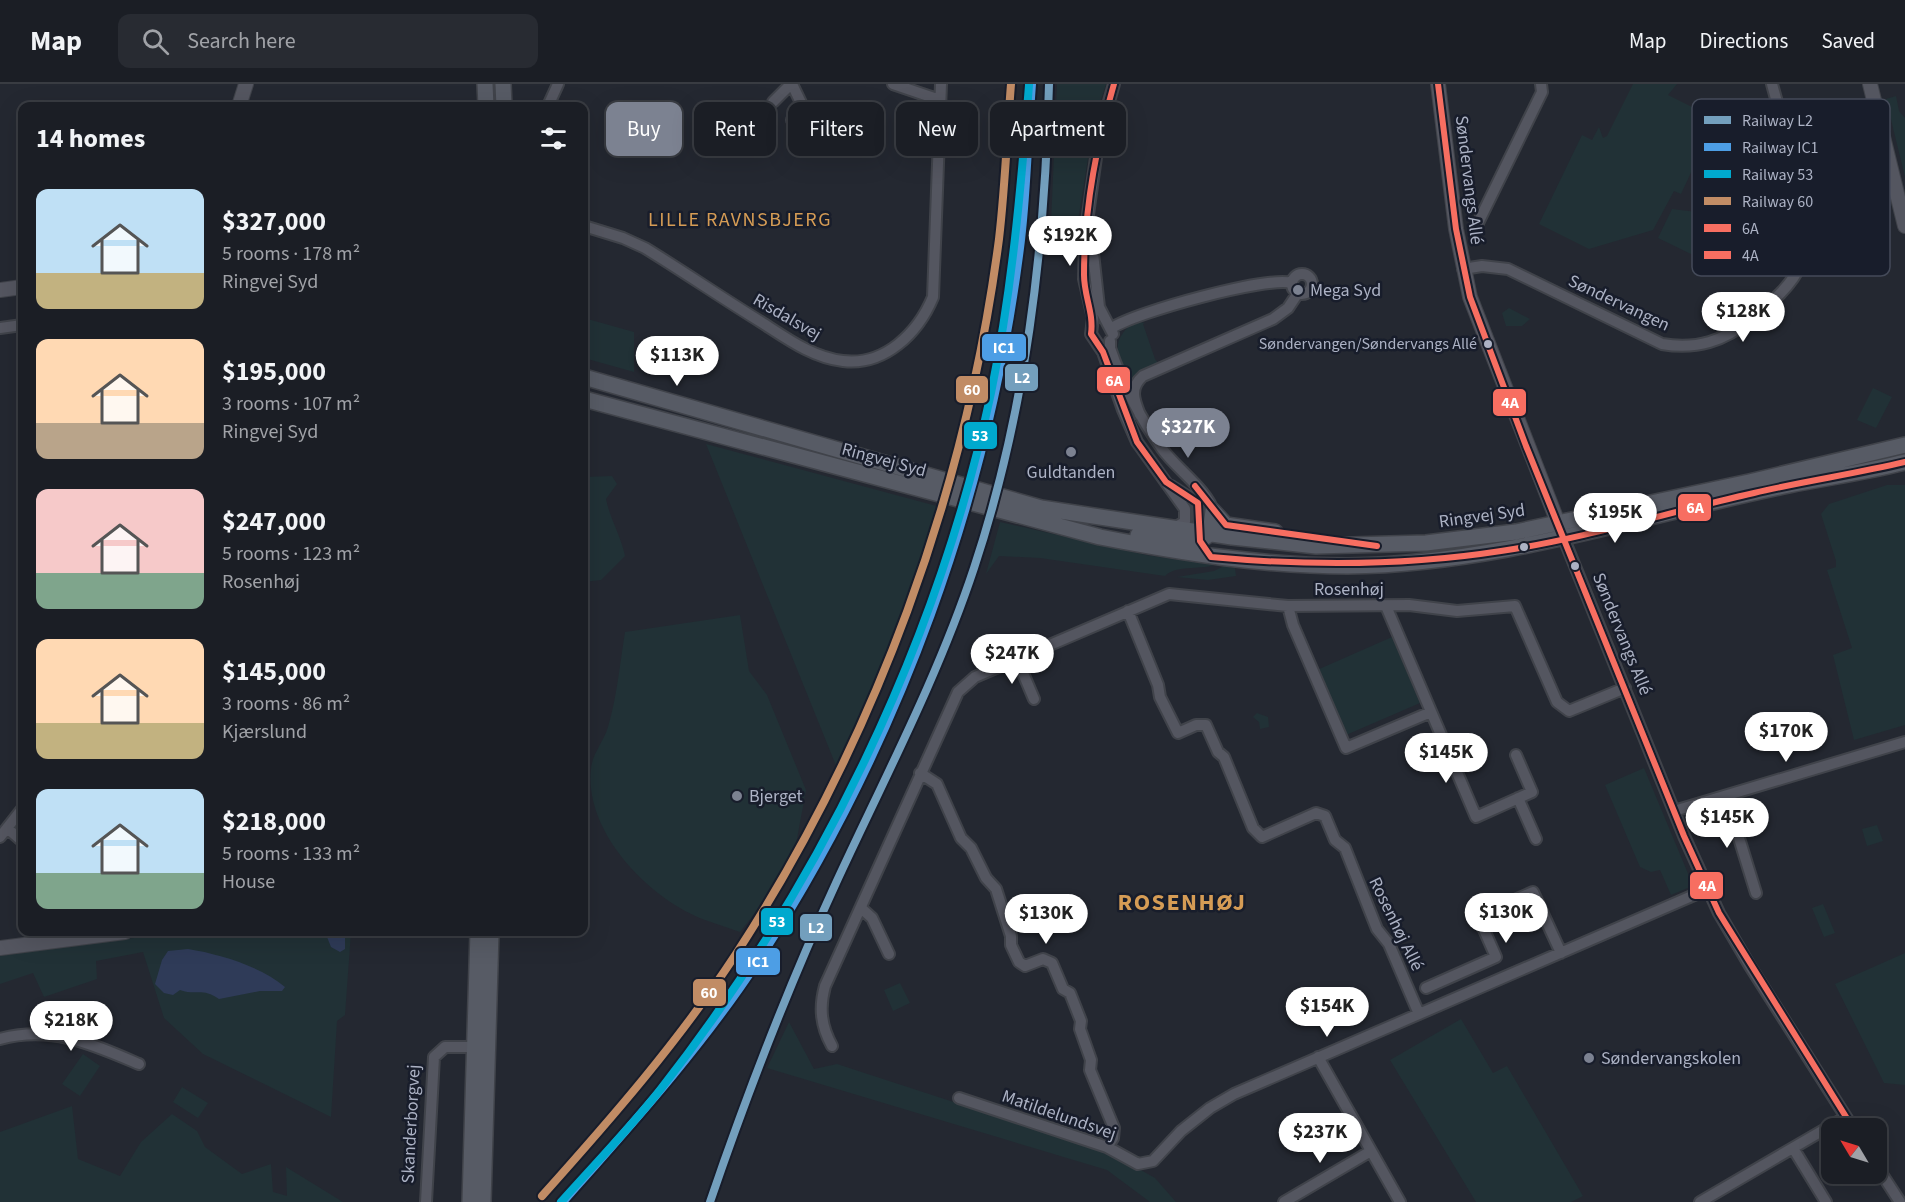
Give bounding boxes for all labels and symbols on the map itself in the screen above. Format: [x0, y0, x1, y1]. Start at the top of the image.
legend [1692, 99, 1890, 276]
text: Railway L2 [1742, 110, 1813, 132]
street label: Søndervangs Allé [1449, 114, 1489, 246]
text: Railway IC1 [1742, 137, 1819, 159]
text: Railway 53 [1742, 164, 1813, 186]
text: Railway 60 [1742, 191, 1813, 213]
district label: LILLE RAVNSBJERG [648, 206, 832, 234]
pin: $192K [1028, 216, 1112, 267]
text: 6A [1742, 218, 1759, 240]
text: 4A [1742, 245, 1759, 267]
street label: Søndervangen [1564, 269, 1674, 337]
place label: Mega Syd [1310, 278, 1381, 303]
marker: Mega Syd [1291, 283, 1305, 297]
street label: Risdalsvej [748, 287, 826, 347]
pin: $128K [1701, 292, 1785, 343]
line badge: IC1 [981, 333, 1027, 362]
place label: Søndervangen/Søndervangs Allé [1259, 333, 1477, 355]
pin: $113K [635, 336, 719, 387]
text: IC1 [993, 337, 1015, 359]
marker: Søndervangen/Søndervangs Allé [1482, 338, 1494, 350]
line badge: L2 [1004, 363, 1039, 392]
line badge: 6A [1096, 366, 1131, 394]
text: L2 [1014, 367, 1030, 389]
text: 6A [1105, 370, 1124, 392]
line badge: 60 [955, 375, 989, 404]
text: 60 [964, 379, 980, 401]
line badge: 4A [1492, 388, 1527, 417]
text: 4A [1501, 392, 1520, 414]
pin: $327K [1146, 408, 1230, 459]
line badge: 53 [963, 421, 998, 450]
text: 53 [972, 425, 988, 447]
street label: Ringvej Syd [839, 437, 929, 483]
marker: Guldtanden [1064, 445, 1078, 459]
place label: Guldtanden [1027, 460, 1115, 485]
pin: $195K [1573, 493, 1657, 544]
line badge: 6A [1677, 493, 1712, 522]
text: 6A [1686, 497, 1705, 519]
street label: Ringvej Syd [1437, 498, 1527, 534]
unlabelled marker [1518, 541, 1530, 553]
unlabelled marker [1569, 560, 1581, 572]
street label: Søndervangs Allé [1586, 569, 1658, 699]
street label: Rosenhøj [1314, 577, 1384, 602]
pin: $247K [970, 634, 1054, 685]
pin: $170K [1744, 712, 1828, 763]
pin: $145K [1404, 733, 1488, 784]
place label: Bjerget [749, 784, 803, 809]
marker: Bjerget [730, 789, 744, 803]
pin: $145K [1685, 798, 1769, 849]
line badge: 4A [1689, 871, 1724, 900]
street label: Rosenhøj Allé [1363, 873, 1430, 975]
text: 4A [1698, 875, 1717, 897]
district label: ROSENHØJ [1117, 885, 1247, 920]
pin: $130K [1464, 893, 1548, 944]
pin: $130K [1004, 894, 1088, 945]
line badge: 53 [760, 907, 794, 936]
text: 53 [769, 911, 785, 933]
line badge: L2 [799, 913, 833, 942]
text: L2 [808, 917, 824, 939]
line badge: IC1 [735, 947, 781, 976]
text: IC1 [747, 951, 769, 973]
line badge: 60 [692, 978, 727, 1007]
text: 60 [701, 982, 717, 1004]
pin: $154K [1285, 987, 1369, 1038]
pin: $218K [29, 1001, 113, 1052]
place label: Søndervangskolen [1601, 1046, 1741, 1071]
marker: Søndervangskolen [1582, 1051, 1596, 1065]
street label: Skanderborgvej [395, 1064, 427, 1184]
street label: Matildelundsvej [998, 1084, 1120, 1146]
pin: $237K [1278, 1113, 1362, 1164]
north arrow [1821, 1118, 1887, 1184]

